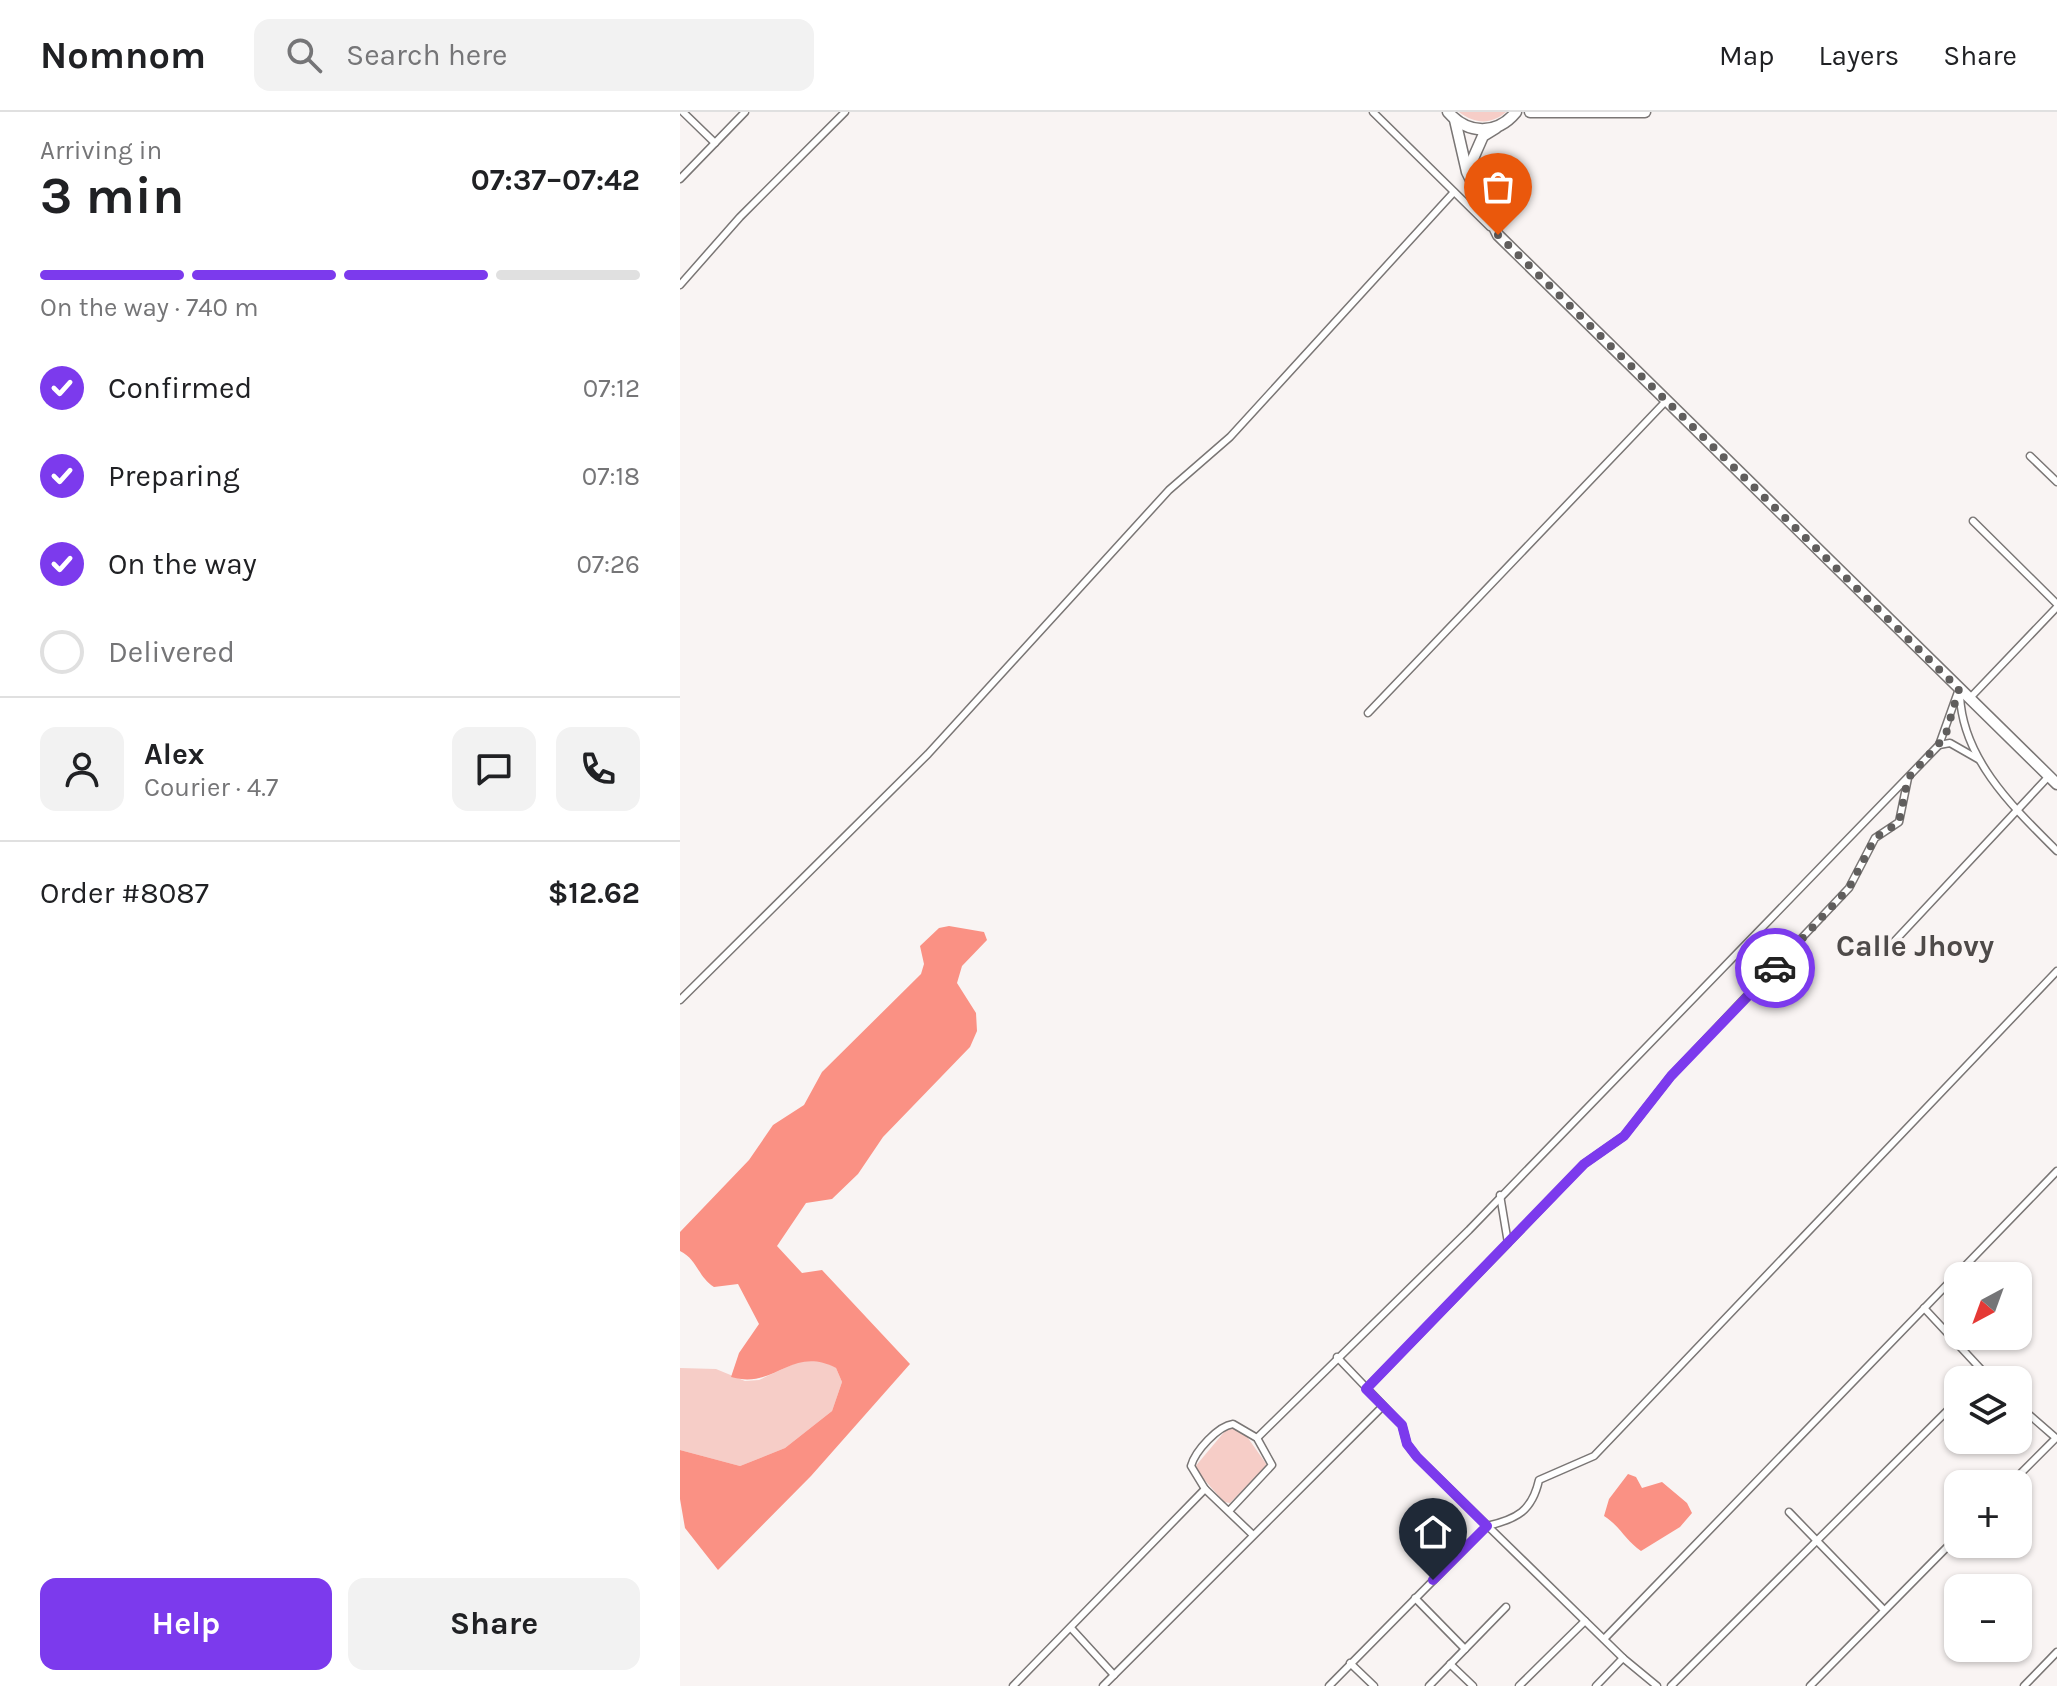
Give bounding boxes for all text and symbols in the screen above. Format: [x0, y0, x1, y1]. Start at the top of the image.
search box [254, 19, 814, 91]
text: Nomnom [40, 33, 206, 78]
icon: search [282, 33, 326, 77]
text: Search here [346, 37, 507, 73]
text: Map [1719, 39, 1774, 72]
text: Layers [1818, 39, 1899, 72]
text: Share [1943, 39, 2017, 72]
text: Arriving in [40, 135, 162, 166]
pin [1464, 153, 1532, 235]
text: 07:37–07:42 [471, 162, 640, 198]
text: 3 min [40, 165, 184, 226]
icon: bag [1476, 165, 1520, 209]
text: On the way · 740 m [40, 292, 259, 323]
icon: check [40, 366, 84, 410]
text: Confirmed [108, 370, 252, 406]
text: 07:12 [583, 373, 640, 404]
icon: check [40, 454, 84, 498]
text: Preparing [108, 458, 240, 494]
text: 07:18 [582, 461, 640, 492]
icon: check [40, 542, 84, 586]
text: On the way [108, 546, 257, 582]
text: 07:26 [576, 549, 640, 580]
text: Delivered [108, 634, 235, 670]
button: person [40, 727, 124, 811]
button: chat [452, 727, 536, 811]
button: phone [556, 727, 640, 811]
text: Alex [144, 736, 204, 772]
text: Courier · 4.7 [144, 772, 278, 803]
text: Order #8087 [40, 875, 209, 911]
text: $12.62 [548, 875, 640, 911]
courier [1735, 928, 1815, 1008]
district label: Calle Jhovy [1836, 928, 1994, 964]
icon: car [1753, 946, 1797, 990]
north arrow [1944, 1262, 2032, 1350]
map controls [1944, 1262, 2032, 1662]
button: layers [1944, 1366, 2032, 1454]
button: + [1944, 1470, 2032, 1558]
pin [1399, 1498, 1467, 1580]
icon: home [1411, 1510, 1455, 1554]
button: − [1944, 1574, 2032, 1662]
button: Help [40, 1578, 332, 1670]
button: Share [348, 1578, 640, 1670]

